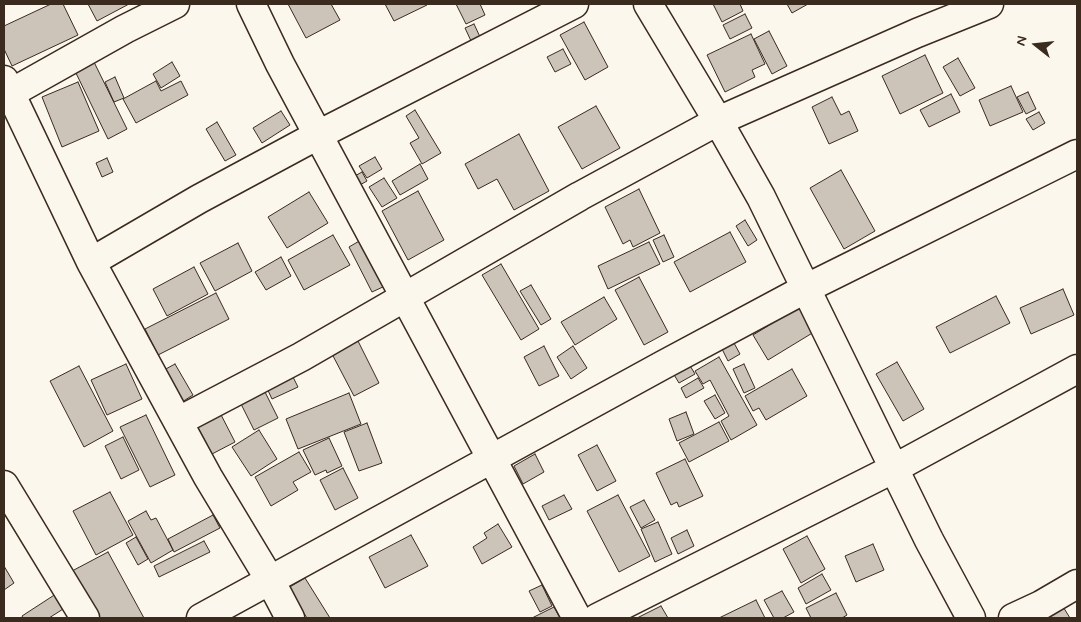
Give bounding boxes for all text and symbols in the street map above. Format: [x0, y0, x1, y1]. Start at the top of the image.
north arrow [1011, 20, 1061, 70]
text: N [1012, 34, 1032, 48]

